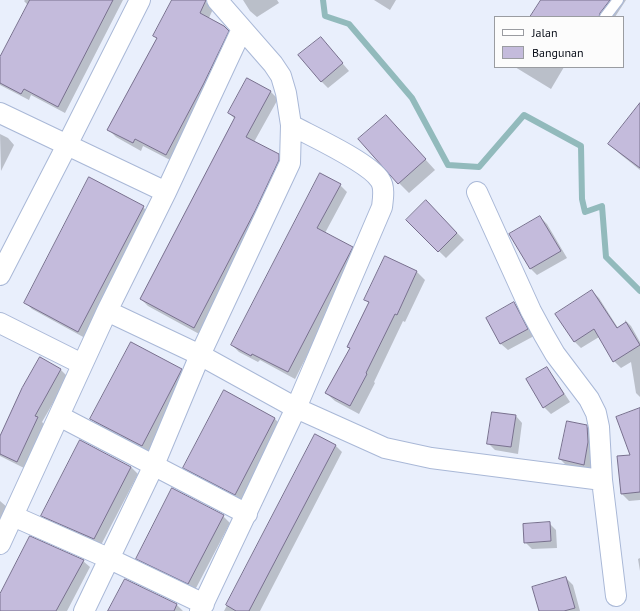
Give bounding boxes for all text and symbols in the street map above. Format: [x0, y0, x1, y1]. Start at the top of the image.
legend [494, 16, 624, 68]
text: Jalan [532, 25, 557, 40]
text: Bangunan [532, 45, 584, 60]

